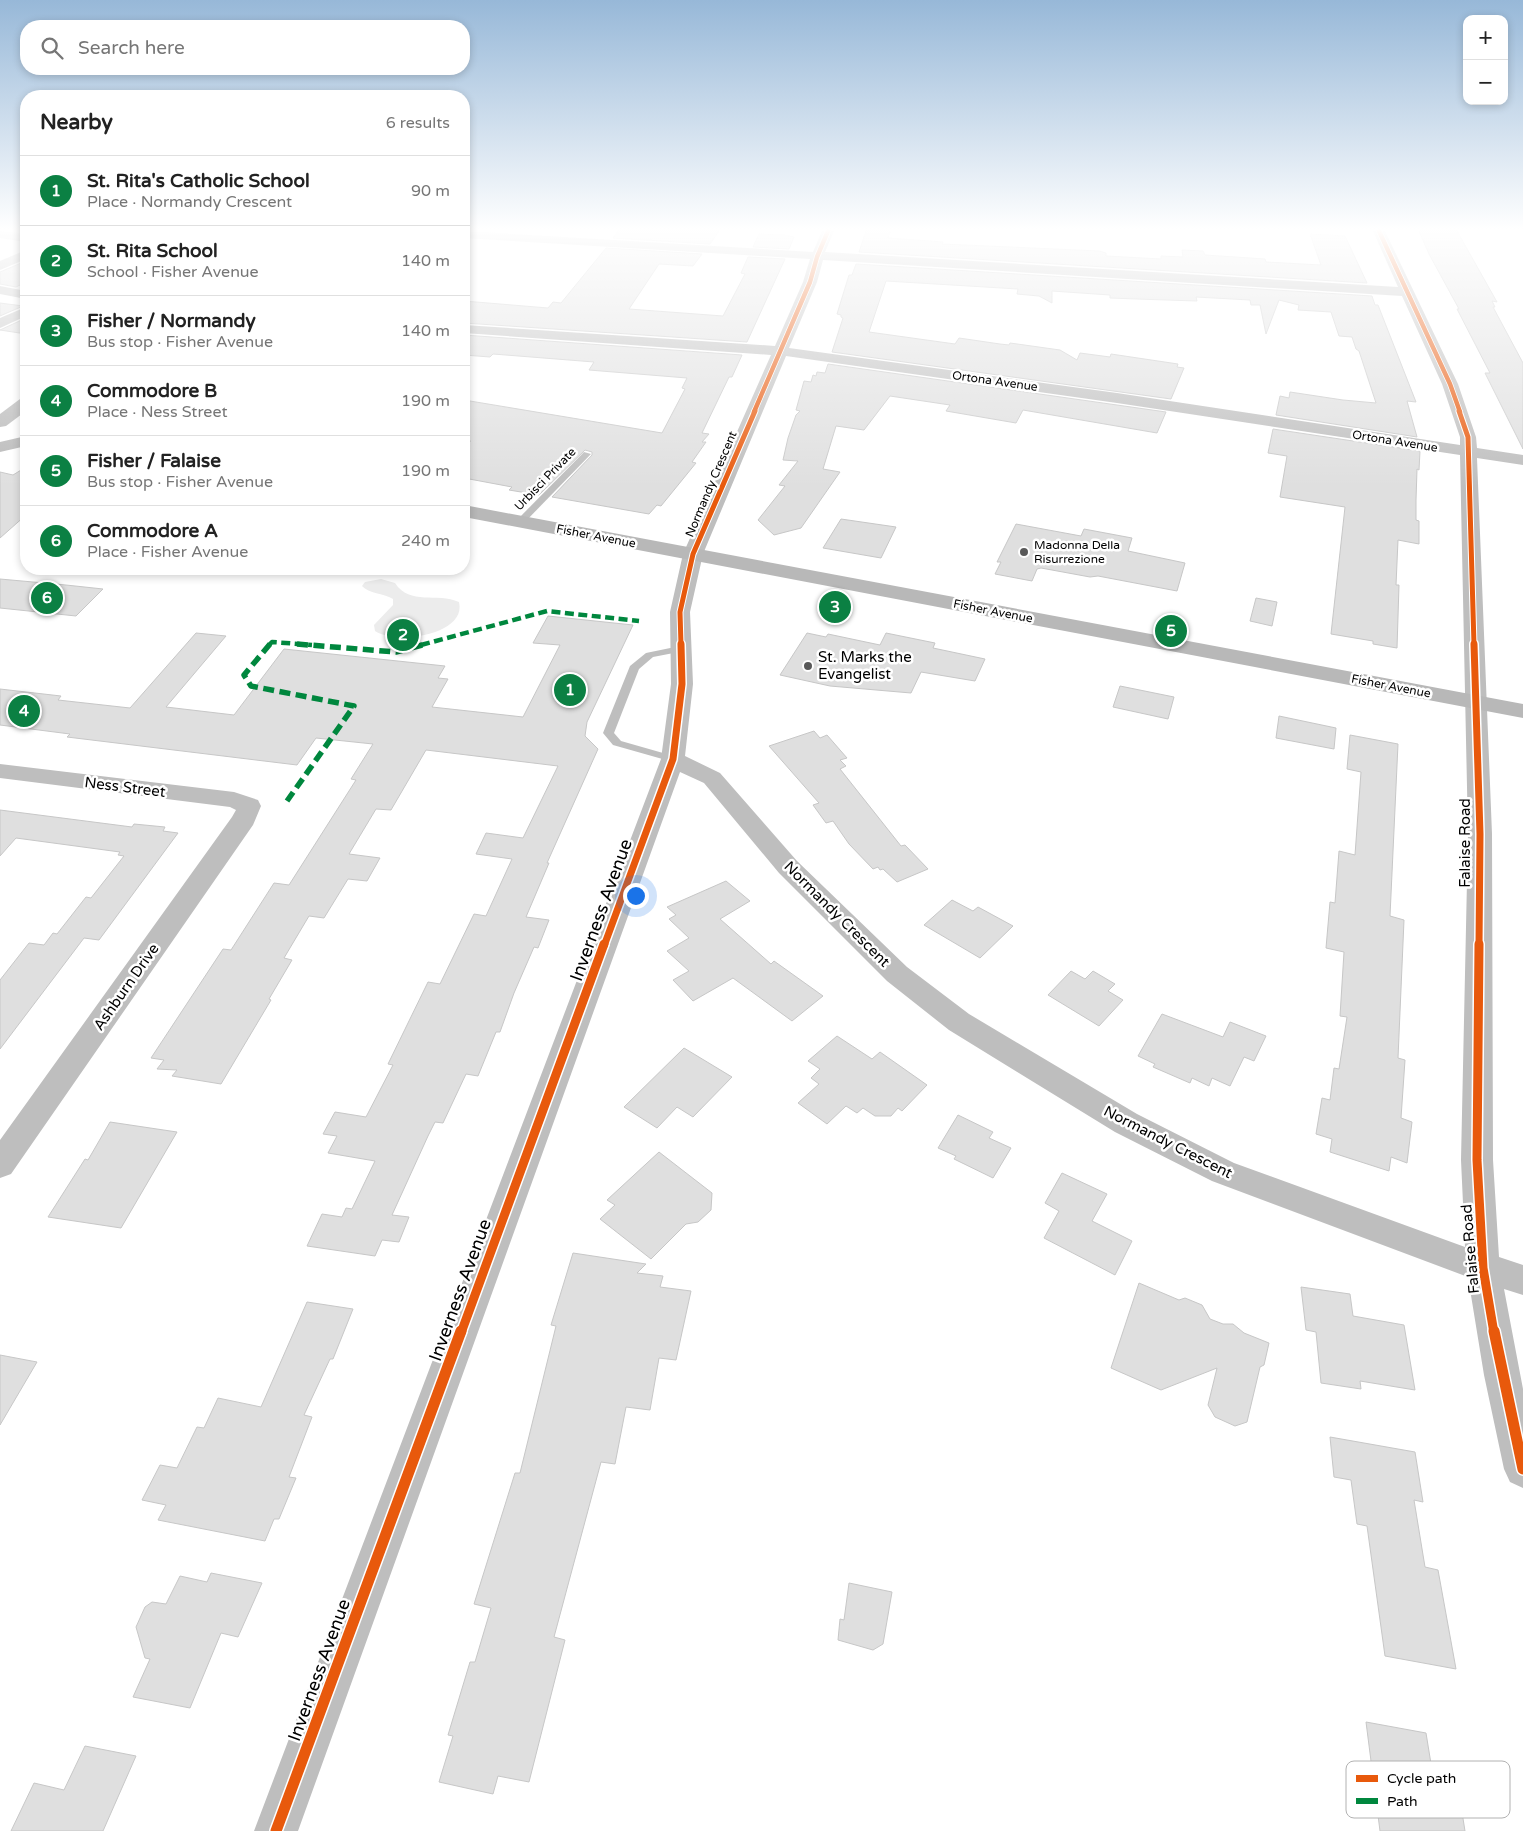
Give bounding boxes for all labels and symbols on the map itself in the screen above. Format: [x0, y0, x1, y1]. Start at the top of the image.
street label: Ortona Avenue [951, 368, 1039, 394]
street label: Ortona Avenue [1351, 427, 1439, 455]
street label: Normandy Crescent [682, 429, 740, 539]
street label: Urbisci Private [511, 444, 579, 513]
street label: Fisher Avenue [555, 521, 637, 551]
place label: Madonna Della Risurrezione [1034, 538, 1120, 566]
marker: Madonna Della Risurrezione [1018, 546, 1030, 558]
pin: 6 [31, 579, 63, 617]
pin: 3 [819, 588, 851, 626]
street label: Fisher Avenue [952, 596, 1034, 626]
pin: 5 [1155, 612, 1187, 650]
pin: 2 [387, 616, 419, 654]
place label: St. Marks the Evangelist [818, 648, 912, 683]
marker: St. Marks the Evangelist [802, 660, 814, 672]
pin: 1 [554, 671, 586, 709]
street label: Fisher Avenue [1350, 671, 1432, 701]
pin: 4 [8, 692, 40, 730]
street label: Ness Street [83, 773, 167, 801]
street label: Falaise Road [1456, 798, 1474, 888]
street label: Inverness Avenue [565, 836, 637, 984]
street label: Normandy Crescent [780, 857, 894, 971]
your location [623, 883, 649, 909]
street label: Ashburn Drive [89, 940, 163, 1034]
street label: Normandy Crescent [1101, 1102, 1236, 1182]
street label: Falaise Road [1457, 1204, 1483, 1294]
street label: Inverness Avenue [424, 1216, 496, 1364]
street label: Inverness Avenue [283, 1596, 355, 1744]
legend [1346, 1761, 1510, 1818]
text: Cycle path [1387, 1770, 1456, 1787]
text: Path [1387, 1793, 1418, 1810]

